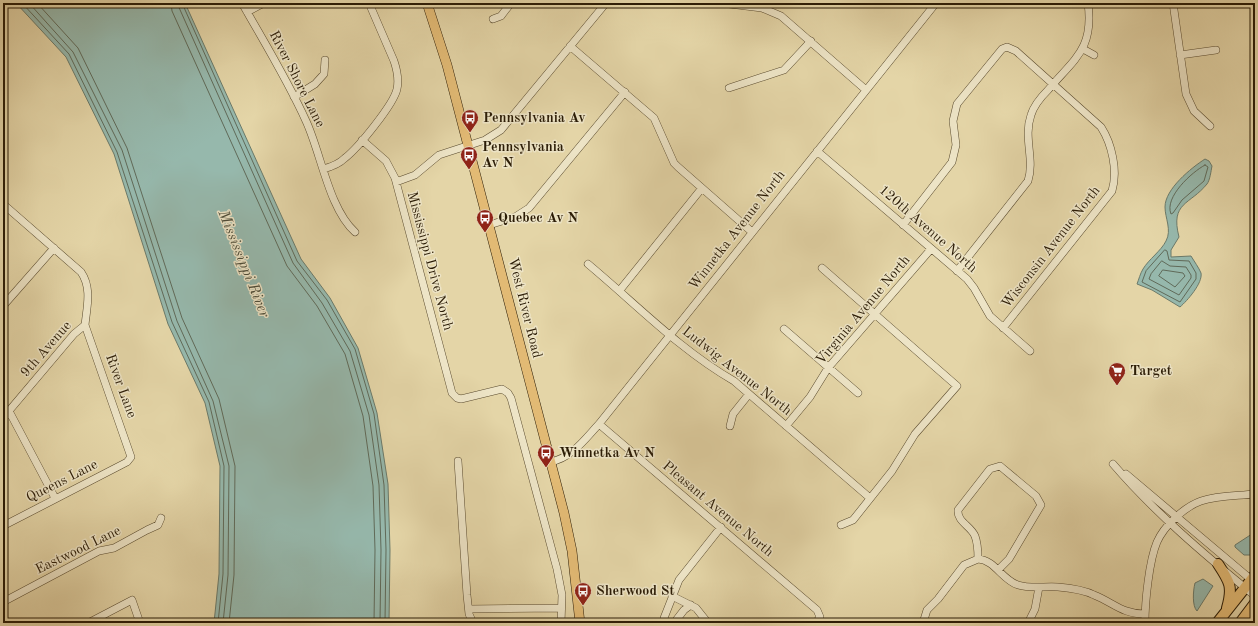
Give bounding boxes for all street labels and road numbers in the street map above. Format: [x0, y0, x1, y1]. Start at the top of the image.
street label: River Shore Lane [267, 28, 327, 130]
street label: Winnetka Avenue North [686, 167, 788, 292]
street label: 120th Avenue North [876, 183, 980, 276]
street label: Wisconsin Avenue North [999, 183, 1103, 311]
street label: Mississippi Drive North [405, 190, 455, 332]
street label: Virginia Avenue North [813, 253, 913, 367]
street label: West River Road [506, 256, 544, 360]
street label: 9th Avenue [18, 318, 74, 380]
street label: Ludwig Avenue North [680, 324, 795, 418]
street label: River Lane [103, 352, 139, 420]
street label: Queens Lane [24, 457, 100, 505]
street label: Pleasant Avenue North [660, 459, 777, 560]
street label: Eastwood Lane [33, 523, 123, 577]

